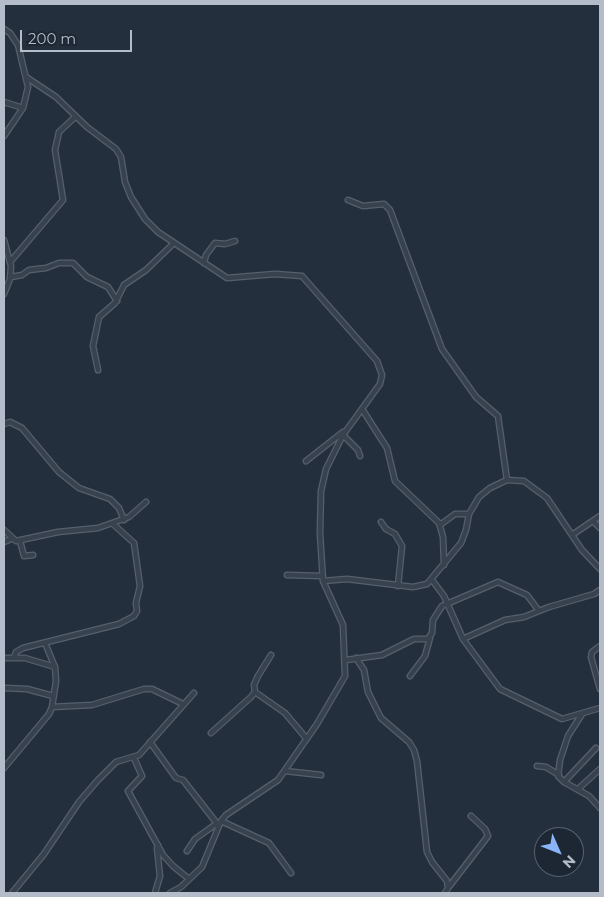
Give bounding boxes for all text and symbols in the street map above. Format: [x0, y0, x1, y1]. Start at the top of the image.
scale bar [22, 20, 135, 52]
text: 200 m [28, 29, 76, 48]
north arrow [534, 827, 584, 877]
text: N [559, 851, 579, 872]

